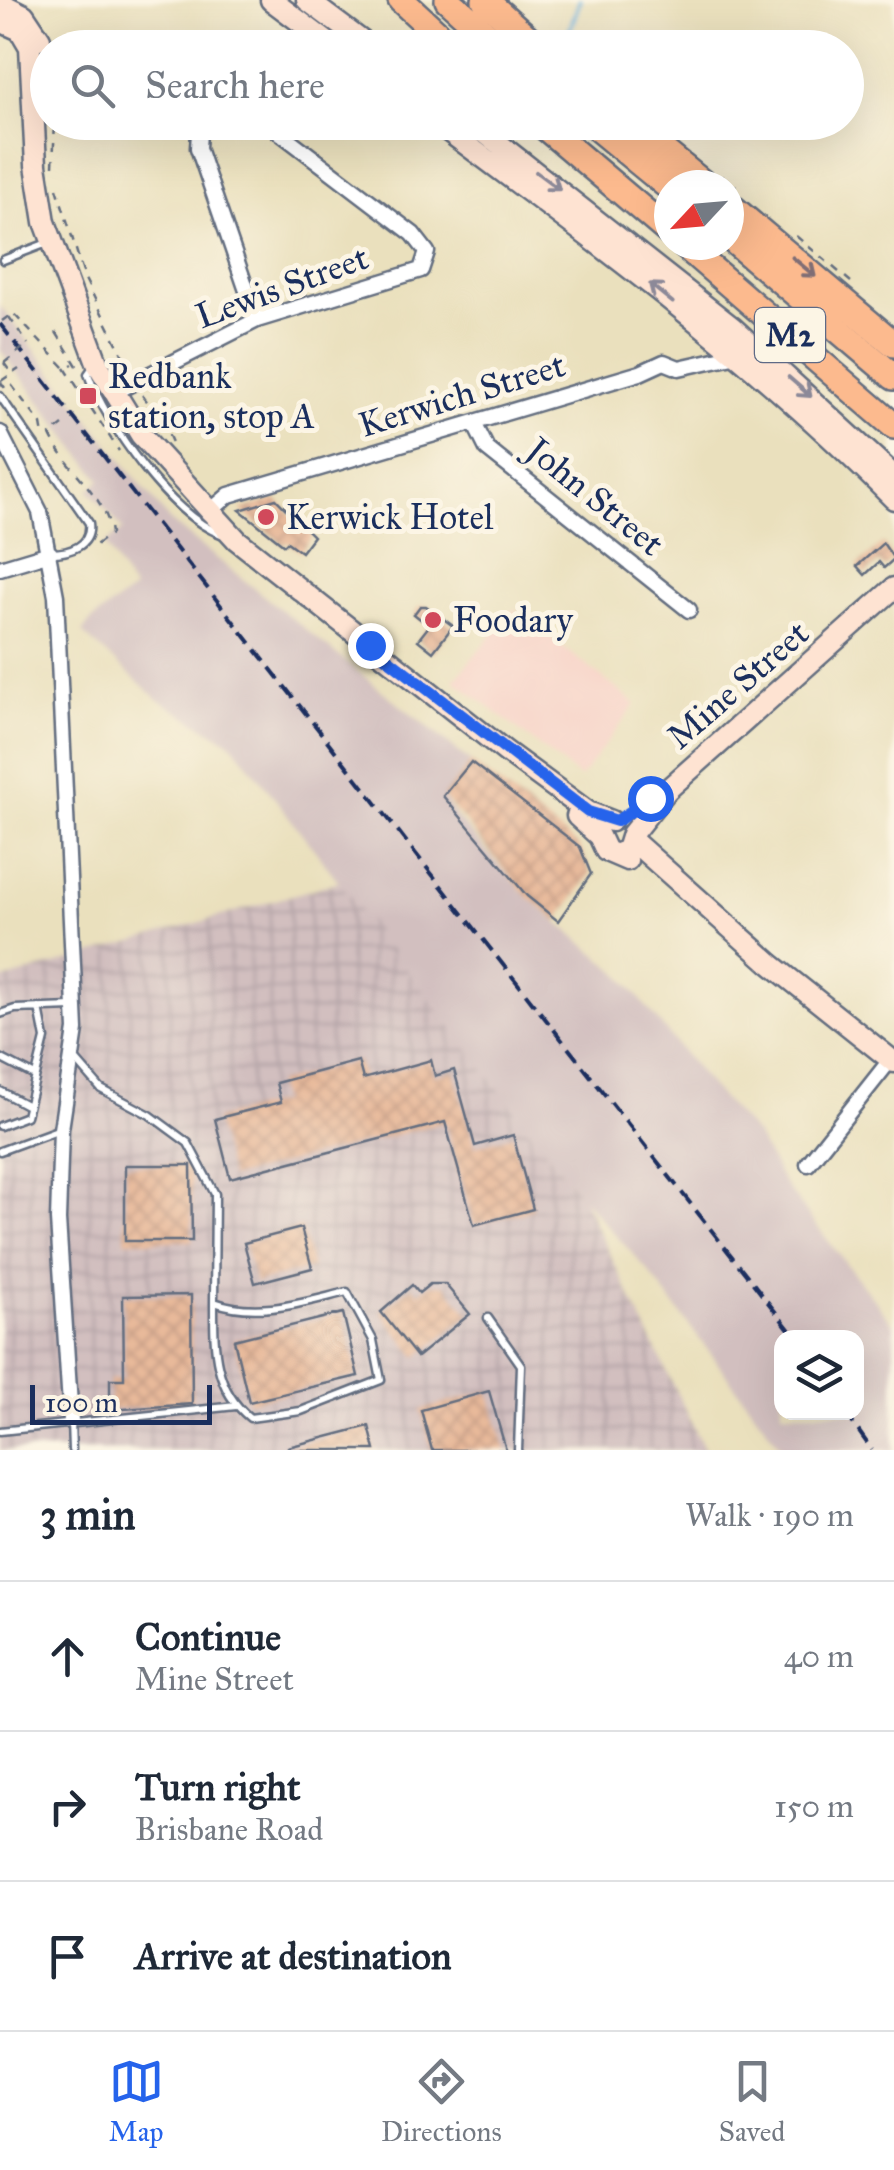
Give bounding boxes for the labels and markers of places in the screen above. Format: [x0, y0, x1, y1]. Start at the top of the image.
place label: Redbank station, stop A [108, 355, 315, 438]
marker: Redbank station, stop A [77, 385, 99, 407]
place label: Kerwick Hotel [286, 496, 494, 539]
marker: Kerwick Hotel [255, 506, 277, 528]
place label: Foodary [453, 599, 573, 642]
marker: Foodary [422, 609, 444, 631]

